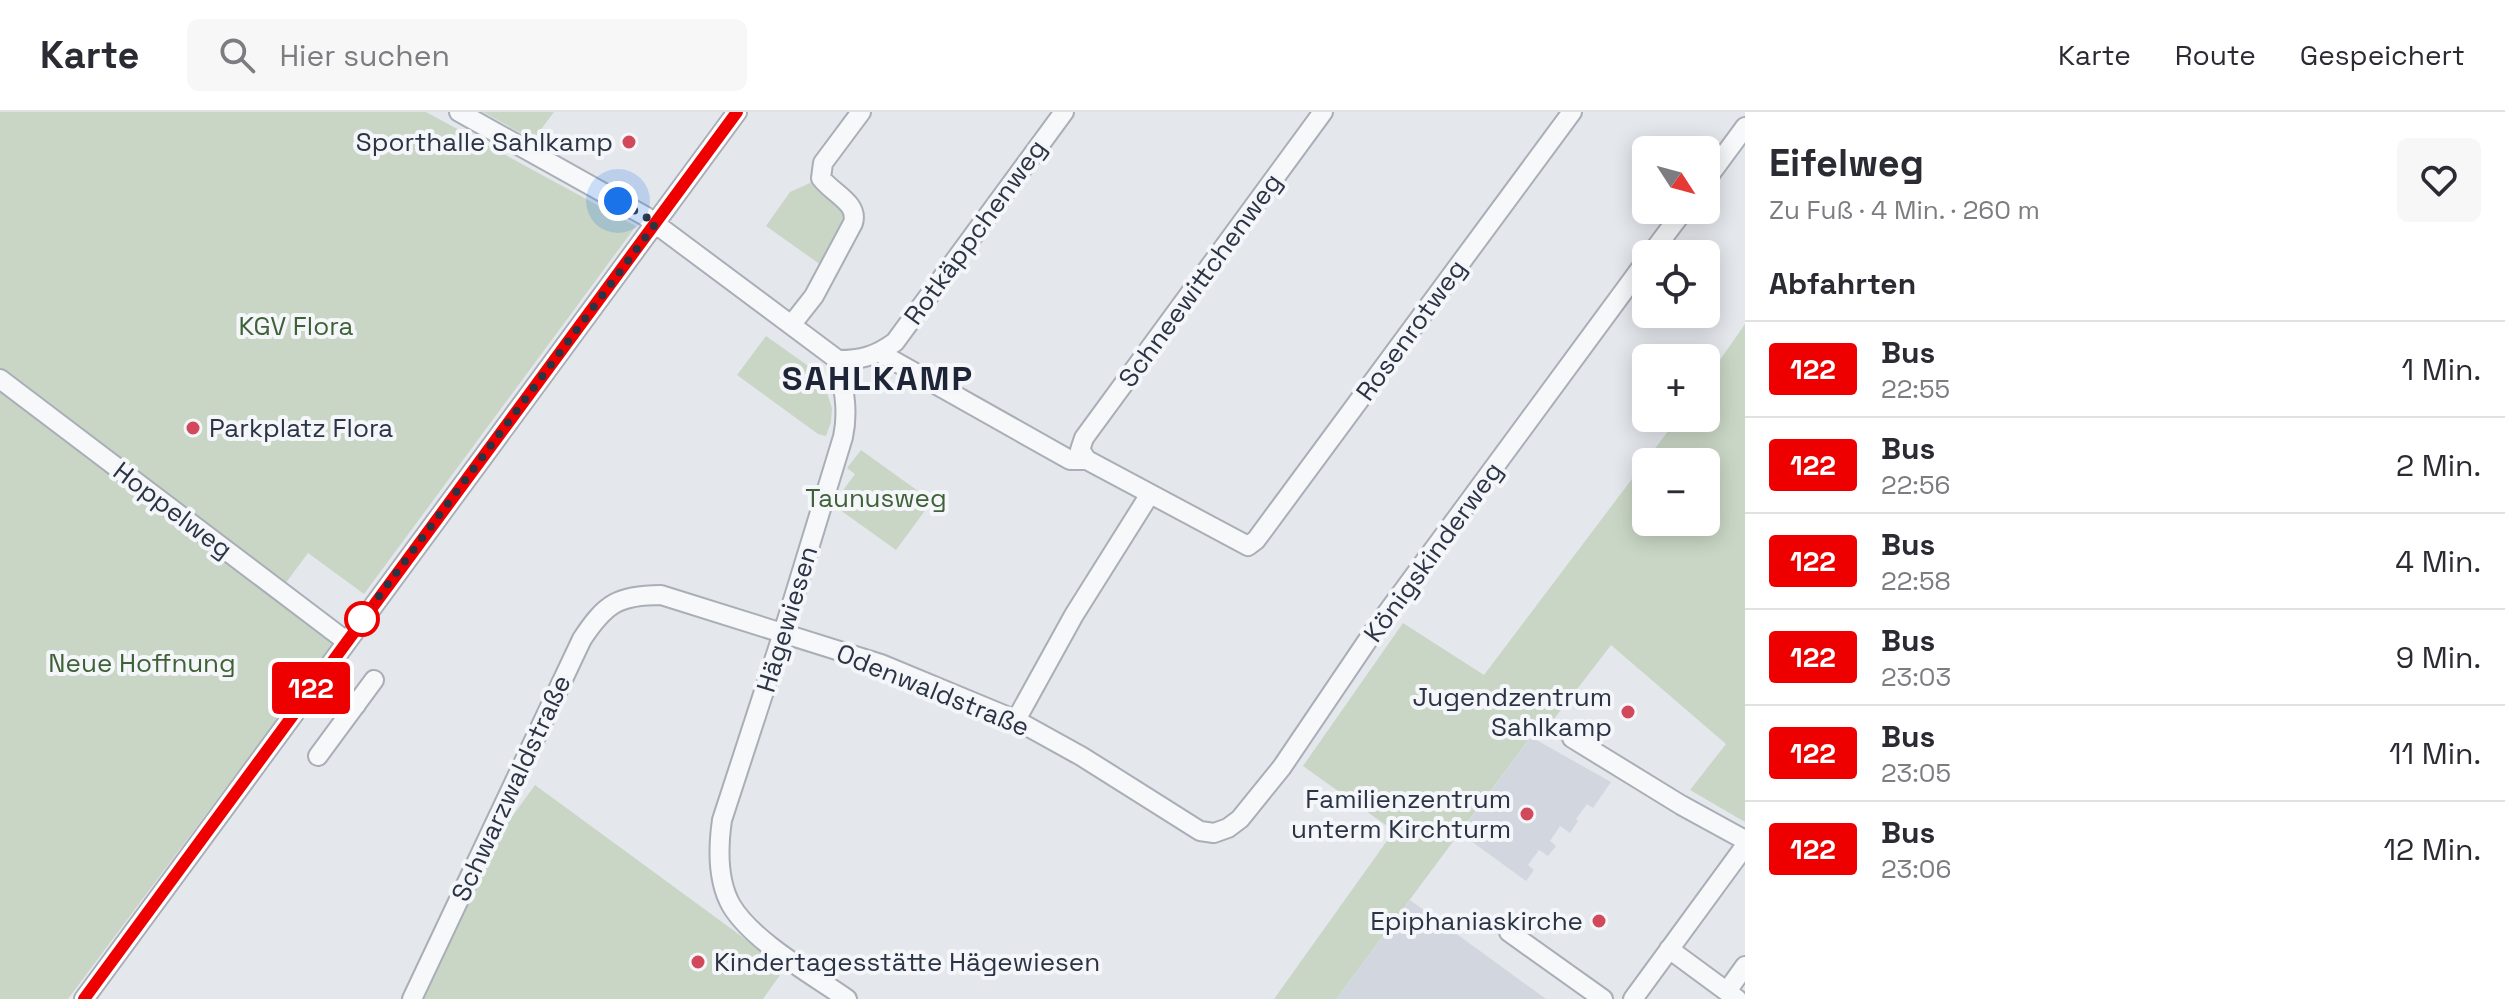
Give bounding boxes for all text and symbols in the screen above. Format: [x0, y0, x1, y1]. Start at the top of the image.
search box [187, 19, 747, 91]
text: Karte [40, 31, 139, 79]
icon: search [215, 33, 259, 77]
text: Hier suchen [279, 36, 450, 75]
text: Karte [2058, 37, 2131, 73]
text: Route [2175, 37, 2256, 73]
text: Gespeichert [2300, 37, 2465, 73]
place label: Sporthalle Sahlkamp [356, 125, 613, 159]
street label: Rotkäppchenweg [896, 132, 1054, 332]
marker: Sporthalle Sahlkamp [620, 133, 638, 151]
north arrow [1632, 136, 1720, 224]
map controls [1632, 136, 1720, 536]
button: heart [2397, 138, 2481, 222]
text: Eifelweg [1769, 139, 1924, 187]
street label: Schneewittchenweg [1111, 166, 1289, 394]
your location [598, 181, 638, 221]
text: Zu Fuß · 4 Min. · 260 m [1769, 193, 2040, 227]
button: locate [1632, 240, 1720, 328]
street label: Rosenrotweg [1348, 252, 1474, 408]
text: Abfahrten [1769, 264, 1916, 303]
park label: KGV Flora [238, 309, 354, 343]
text: Bus [1881, 333, 1935, 372]
button: + [1632, 344, 1720, 432]
text: 1 Min. [2401, 350, 2481, 389]
text: 122 [1790, 351, 1836, 387]
district label: SAHLKAMP [782, 357, 974, 400]
text: 22:55 [1881, 372, 1950, 406]
place label: Parkplatz Flora [209, 411, 393, 445]
marker: Parkplatz Flora [184, 419, 202, 437]
text: Bus [1881, 429, 1935, 468]
text: 2 Min. [2396, 446, 2481, 485]
text: 122 [1790, 447, 1836, 483]
button: − [1632, 448, 1720, 536]
street label: Hoppelweg [106, 454, 240, 566]
street label: Königskinderweg [1356, 455, 1510, 649]
text: 22:56 [1881, 468, 1950, 502]
park label: Taunusweg [805, 481, 947, 515]
text: Bus [1881, 525, 1935, 564]
street label: Hägewiesen [749, 542, 825, 696]
text: 4 Min. [2395, 542, 2481, 581]
text: 122 [1790, 543, 1836, 579]
text: 22:58 [1881, 564, 1951, 598]
unlabelled marker [345, 602, 379, 636]
text: Bus [1881, 621, 1935, 660]
street label: Odenwaldstraße [831, 636, 1035, 744]
text: 9 Min. [2396, 638, 2481, 677]
text: 122 [1790, 639, 1836, 675]
park label: Neue Hoffnung [48, 646, 236, 680]
text: 23:03 [1881, 660, 1951, 694]
line badge: 122 [265, 662, 357, 714]
street label: Schwarzwaldstraße [444, 669, 578, 907]
text: 122 [288, 670, 334, 706]
place label: Jugendzentrum Sahlkamp [1412, 680, 1612, 744]
marker: Jugendzentrum Sahlkamp [1619, 703, 1637, 721]
text: Bus [1881, 717, 1935, 756]
text: 11 Min. [2389, 734, 2481, 773]
text: 122 [1790, 735, 1836, 771]
text: 23:05 [1881, 756, 1951, 790]
place label: Familienzentrum unterm Kirchturm [1291, 782, 1511, 846]
marker: Familienzentrum unterm Kirchturm [1518, 805, 1536, 823]
text: Bus [1881, 813, 1935, 852]
text: 12 Min. [2383, 830, 2481, 869]
text: 122 [1790, 831, 1836, 867]
text: 23:06 [1881, 852, 1951, 886]
place label: Epiphaniaskirche [1370, 904, 1583, 938]
marker: Epiphaniaskirche [1590, 912, 1608, 930]
place label: Kindertagesstätte Hägewiesen [714, 945, 1100, 979]
marker: Kindertagesstätte Hägewiesen [689, 953, 707, 971]

